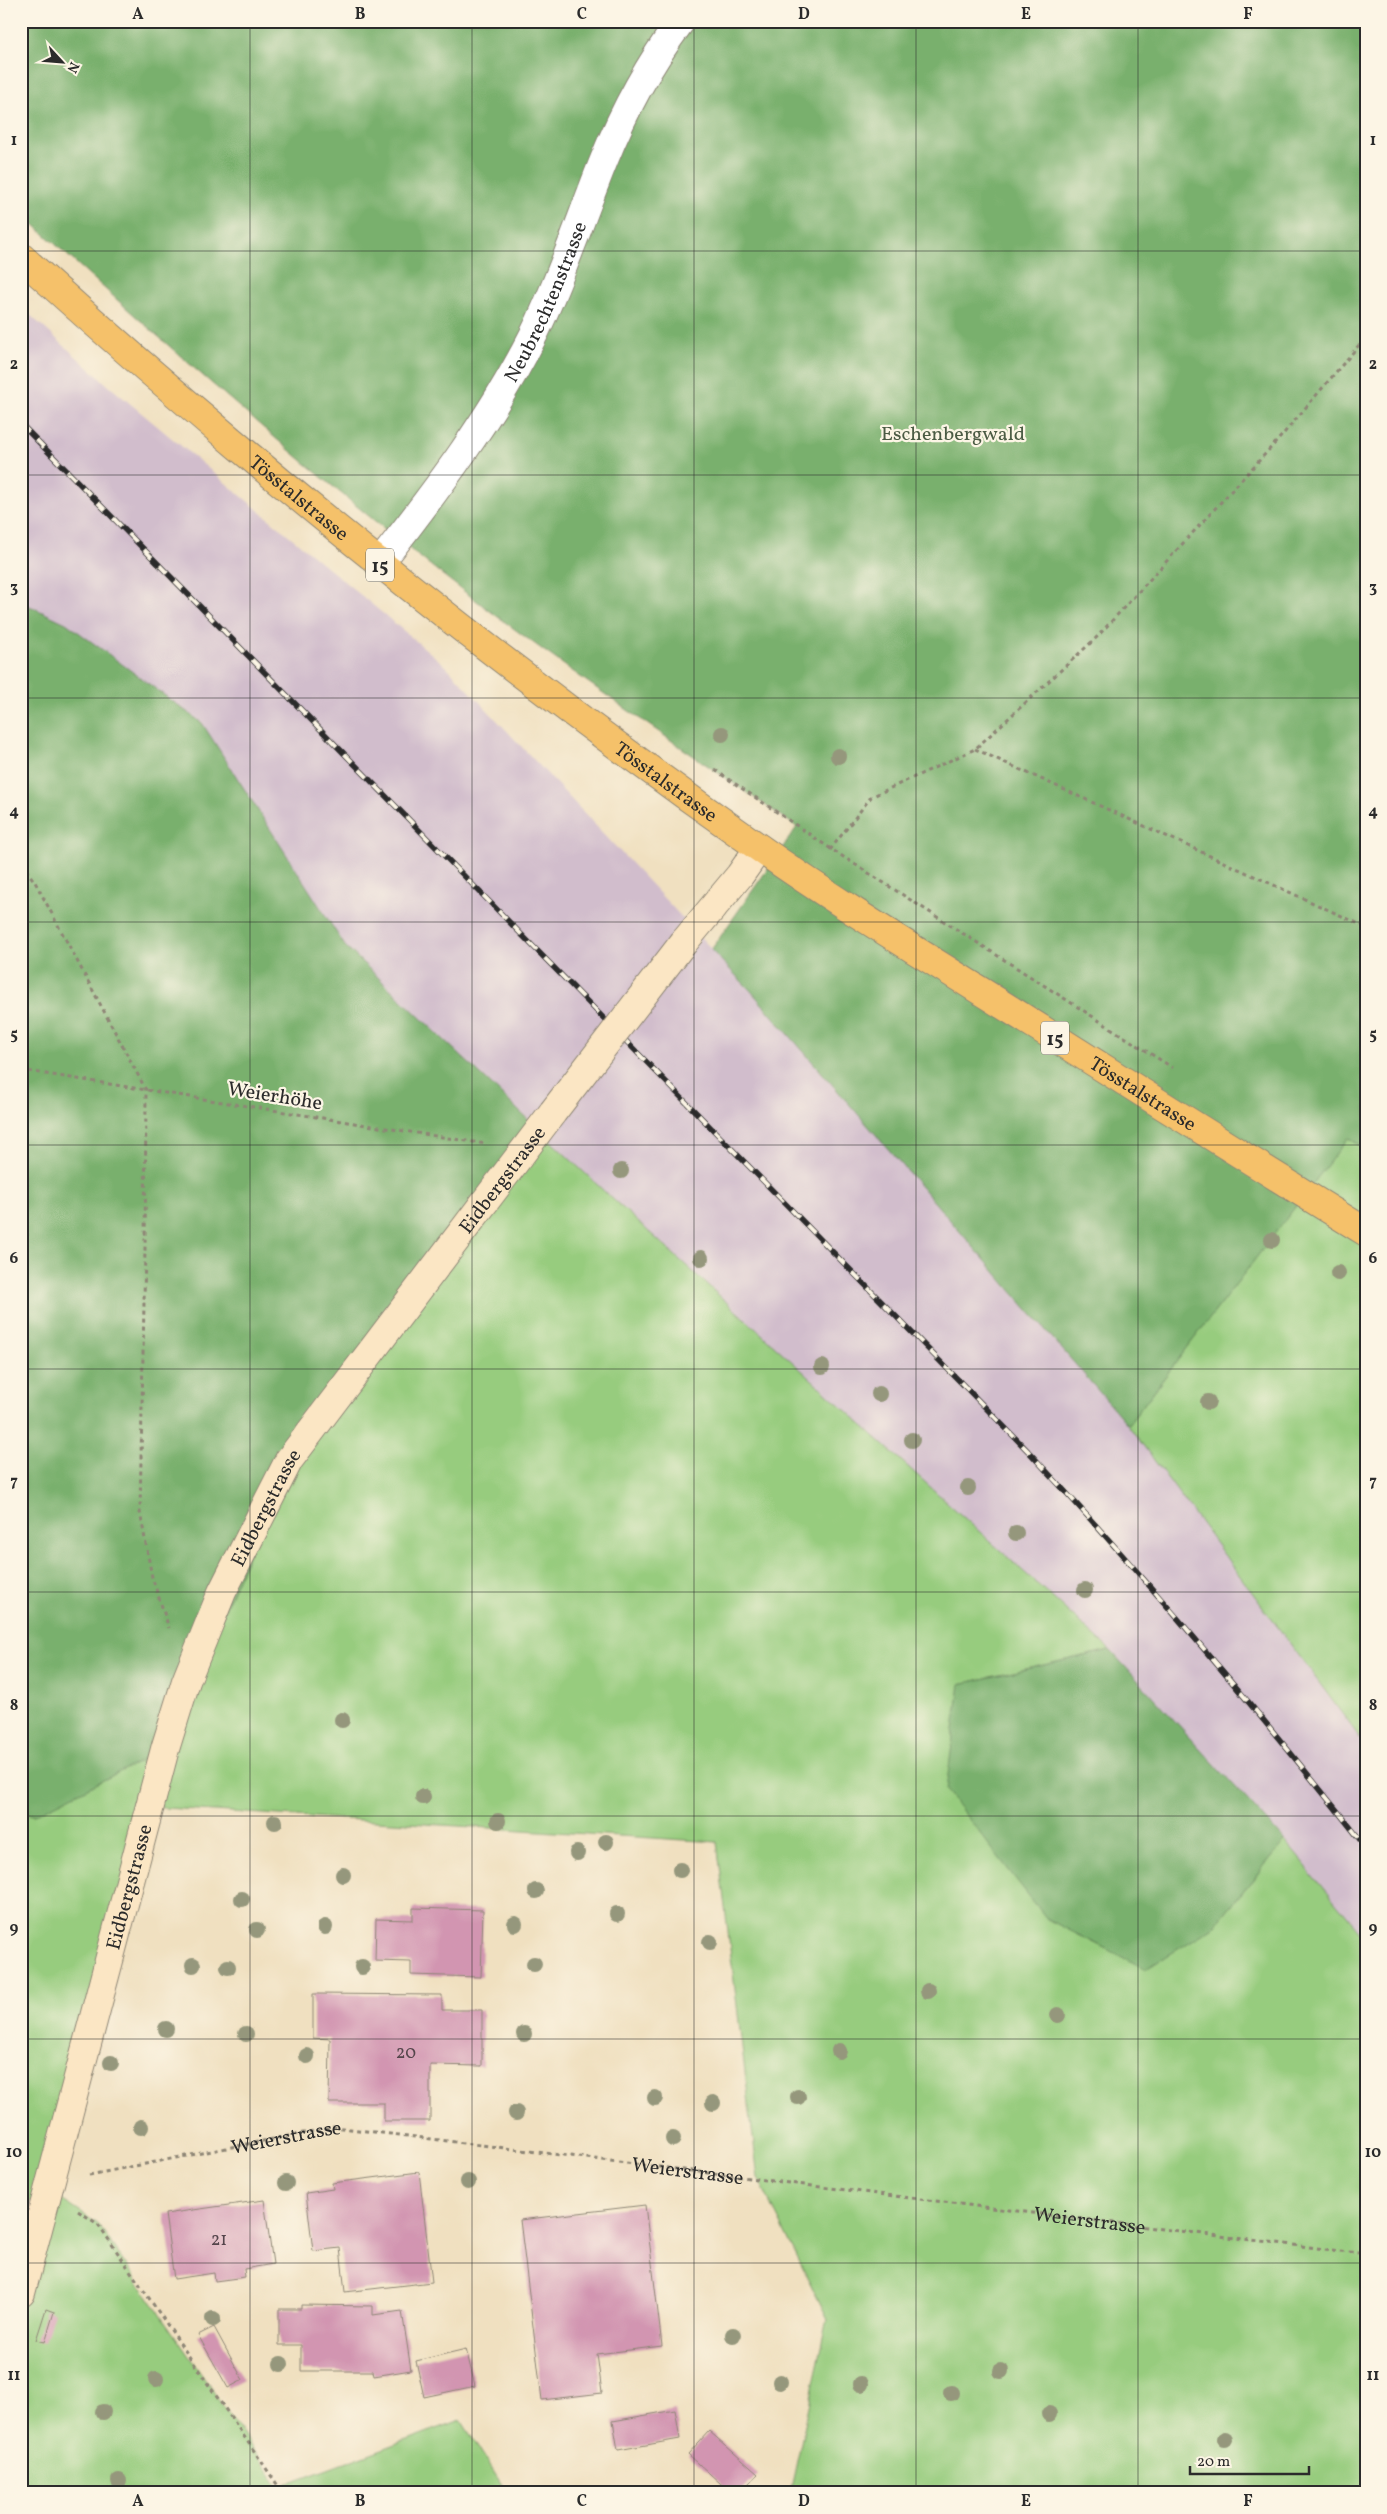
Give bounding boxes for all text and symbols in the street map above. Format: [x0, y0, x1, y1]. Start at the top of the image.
text: A [132, 4, 144, 26]
text: B [355, 4, 366, 26]
text: C [577, 4, 587, 26]
text: D [798, 4, 810, 26]
text: E [1021, 4, 1031, 26]
text: F [1243, 4, 1253, 26]
north arrow [38, 38, 88, 88]
text: N [62, 58, 83, 76]
text: 1 [11, 130, 17, 152]
text: 1 [1370, 130, 1376, 152]
street label: Neubrechtenstrasse [499, 218, 595, 388]
text: 2 [10, 354, 18, 376]
text: 2 [1369, 354, 1377, 376]
park label: Eschenbergwald [881, 421, 1025, 449]
street label: Tösstalstrasse [242, 450, 354, 549]
road number: 15 [366, 548, 394, 582]
text: 3 [10, 577, 18, 599]
text: 3 [1369, 577, 1377, 599]
street label: Tösstalstrasse [608, 736, 723, 830]
text: 4 [9, 801, 19, 823]
text: 4 [1368, 801, 1378, 823]
road number: 15 [1041, 1021, 1069, 1054]
text: 5 [10, 1024, 18, 1046]
text: 5 [1369, 1024, 1377, 1046]
street label: Tösstalstrasse [1083, 1051, 1201, 1139]
street label: Weierhöhe [225, 1076, 324, 1118]
street label: Eidbergstrasse [453, 1121, 554, 1241]
text: 6 [10, 1248, 19, 1270]
text: 6 [1369, 1248, 1378, 1270]
street label: Eidbergstrasse [225, 1444, 309, 1572]
text: 7 [10, 1471, 18, 1493]
text: 7 [1369, 1471, 1377, 1493]
text: 8 [10, 1695, 18, 1717]
text: 8 [1369, 1695, 1377, 1717]
street label: Eidbergstrasse [100, 1822, 160, 1953]
text: 9 [10, 1918, 19, 1940]
text: 9 [1369, 1918, 1378, 1940]
house number: 20 [396, 2041, 416, 2066]
street label: Weierstrasse [229, 2115, 343, 2163]
text: 10 [6, 2142, 22, 2164]
text: 10 [1365, 2142, 1381, 2164]
street label: Weierstrasse [630, 2152, 745, 2193]
street label: Weierstrasse [1032, 2201, 1147, 2243]
house number: 21 [211, 2228, 227, 2253]
text: 11 [8, 2365, 20, 2387]
text: 11 [1367, 2365, 1379, 2387]
scale bar [1190, 2444, 1308, 2476]
text: 20 m [1197, 2452, 1230, 2473]
text: A [132, 2491, 144, 2513]
text: B [355, 2491, 366, 2513]
text: C [577, 2491, 587, 2513]
text: D [798, 2491, 810, 2513]
text: E [1021, 2491, 1031, 2513]
text: F [1243, 2491, 1253, 2513]

